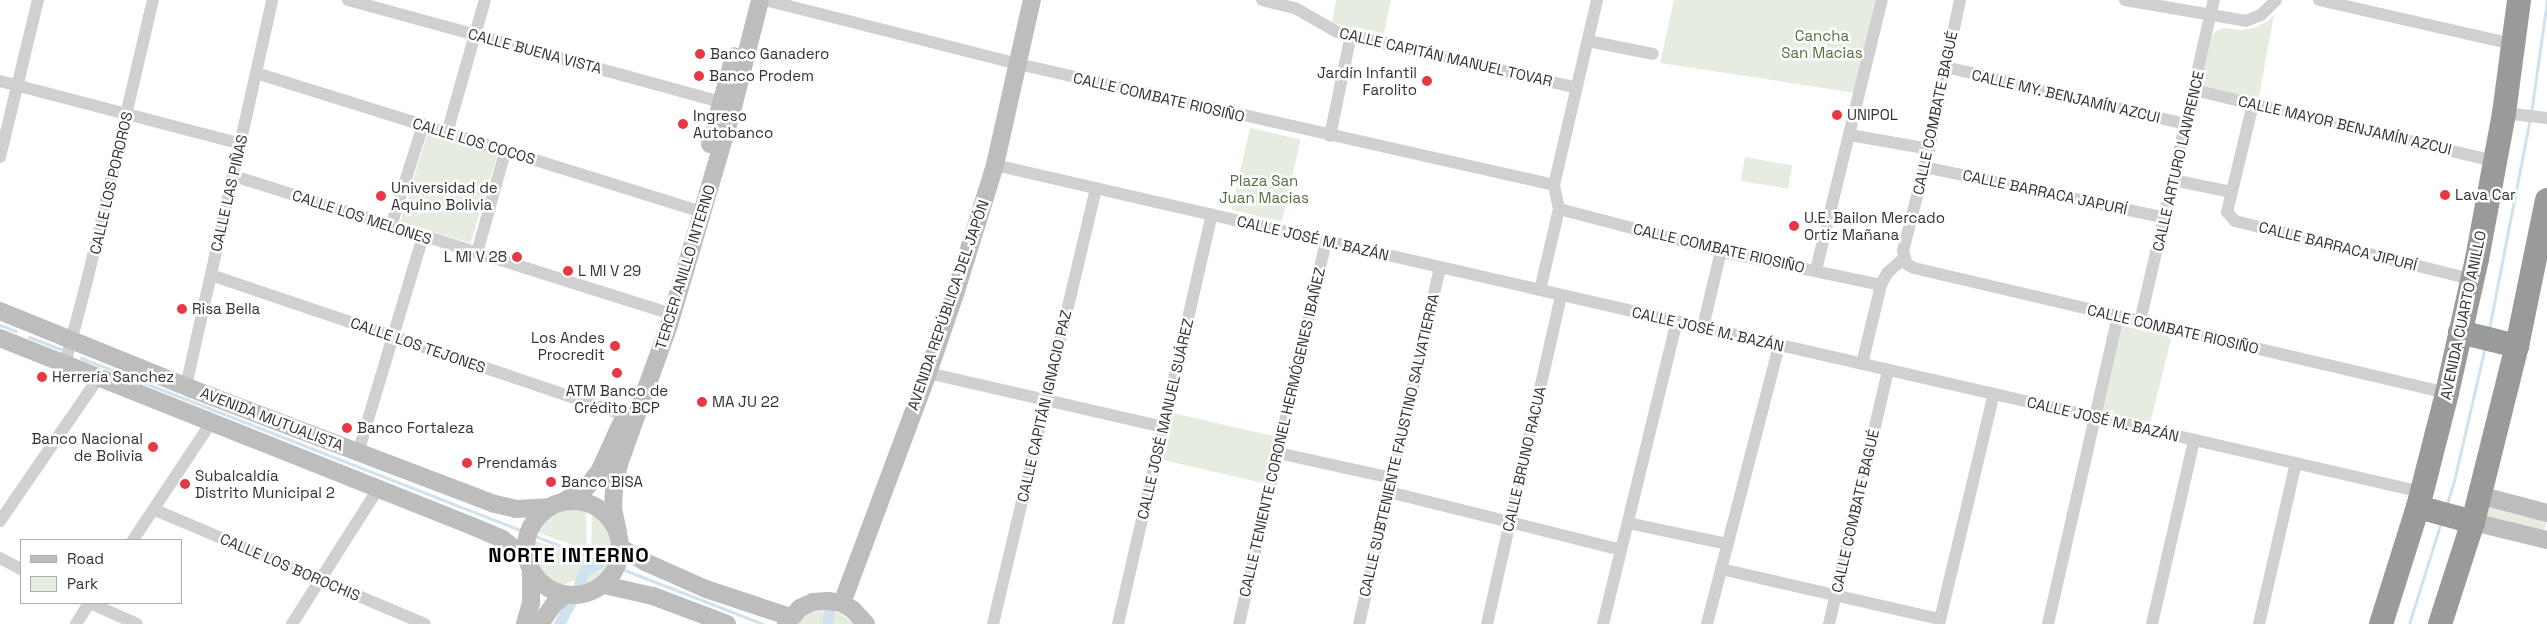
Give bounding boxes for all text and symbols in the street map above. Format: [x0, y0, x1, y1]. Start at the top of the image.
street label: CALLE BUENA VISTA [466, 24, 604, 78]
street label: CALLE CAPITÁN MANUEL TOVAR [1337, 24, 1555, 90]
park label: Cancha San Macias [1781, 26, 1863, 61]
street label: CALLE COMBATE BAGUÉ [1909, 29, 1961, 197]
place label: Banco Ganadero [710, 45, 829, 63]
marker: Banco Ganadero [694, 48, 706, 60]
place label: Jardín Infantil Farolito [1317, 63, 1417, 98]
street label: CALLE MY. BENJAMÍN AZCUI [1970, 65, 2162, 127]
place label: Banco Prodem [709, 67, 814, 85]
street label: CALLE COMBATE RIOSIÑO [1071, 68, 1247, 126]
street label: CALLE ARTURO LAWRENCE [2148, 69, 2208, 253]
marker: Banco Prodem [693, 70, 705, 82]
marker: Jardín Infantil Farolito [1421, 75, 1433, 87]
street label: CALLE MAYOR BENJAMÍN AZCUI [2236, 92, 2454, 158]
place label: Ingreso Autobanco [693, 106, 773, 141]
place label: UNIPOL [1847, 106, 1898, 124]
marker: UNIPOL [1831, 109, 1843, 121]
street label: CALLE LOS POROROS [86, 110, 136, 256]
street label: CALLE LOS COCOS [411, 114, 537, 168]
marker: Ingreso Autobanco [677, 118, 689, 130]
street label: CALLE LAS PIÑAS [207, 133, 251, 253]
street label: CALLE BARRACA JAPURÍ [1961, 166, 2129, 218]
park label: Plaza San Juan Macias [1219, 171, 1309, 206]
place label: Universidad de Aquino Bolivia [391, 178, 498, 213]
street label: TERCER ANILLO INTERNO [651, 182, 719, 352]
street label: CALLE LOS MELONES [290, 186, 434, 248]
place label: Lava Car [2455, 186, 2516, 204]
marker: Lava Car [2439, 189, 2451, 201]
marker: Universidad de Aquino Bolivia [375, 190, 387, 202]
street label: AVENIDA REPÚBLICA DEL JAPÓN [903, 197, 993, 413]
place label: U.E. Bailon Mercado Ortiz Mañana [1804, 208, 1945, 243]
street label: CALLE JOSÉ M. BAZÁN [1235, 212, 1391, 264]
street label: CALLE BARRACA JIPURÍ [2257, 218, 2419, 274]
street label: CALLE COMBATE RIOSIÑO [1631, 219, 1807, 277]
marker: U.E. Bailon Mercado Ortiz Mañana [1788, 220, 1800, 232]
street label: AVENIDA CUARTO ANILLO [2436, 229, 2490, 401]
place label: L MI V 28 [443, 248, 507, 266]
marker: L MI V 28 [511, 251, 523, 263]
place label: L MI V 29 [578, 262, 642, 280]
marker: L MI V 29 [562, 265, 574, 277]
street label: CALLE TENIENTE CORONEL HERMÓGENES IBAÑEZ [1235, 265, 1329, 599]
street label: CALLE SUBTENIENTE FAUSTINO SALVATIERRA [1355, 292, 1443, 598]
place label: Risa Bella [192, 300, 260, 318]
street label: CALLE COMBATE RIOSIÑO [2085, 300, 2261, 358]
marker: Risa Bella [176, 303, 188, 315]
street label: CALLE JOSÉ M. BAZÁN [1630, 303, 1786, 355]
street label: CALLE CAPITÁN IGNACIO PAZ [1013, 308, 1075, 504]
street label: CALLE LOS TEJONES [348, 313, 488, 377]
street label: CALLE JOSÉ MANUEL SUÁREZ [1133, 317, 1197, 521]
place label: Los Andes Procredit [531, 328, 605, 363]
marker: Los Andes Procredit [609, 340, 621, 352]
marker: ATM Banco de Crédito BCP [611, 367, 623, 379]
place label: Herrería Sanchez [52, 368, 174, 386]
marker: Herrería Sanchez [36, 371, 48, 383]
place label: ATM Banco de Crédito BCP [566, 381, 668, 416]
street label: AVENIDA MUTUALISTA [198, 383, 346, 455]
street label: CALLE BRUNO RACUA [1499, 385, 1549, 533]
place label: MA JU 22 [712, 393, 779, 411]
street label: CALLE JOSÉ M. BAZÁN [2025, 393, 2181, 445]
marker: MA JU 22 [696, 396, 708, 408]
place label: Banco Fortaleza [357, 419, 474, 437]
marker: Banco Fortaleza [341, 422, 353, 434]
street label: CALLE COMBATE BAGUÉ [1827, 428, 1883, 594]
place label: Banco Nacional de Bolivia [31, 429, 143, 464]
marker: Banco Nacional de Bolivia [147, 441, 159, 453]
place label: Prendamás [477, 454, 557, 472]
marker: Prendamás [461, 457, 473, 469]
place label: Subalcaldía Distrito Municipal 2 [195, 466, 335, 501]
place label: Banco BISA [561, 473, 643, 491]
marker: Banco BISA [545, 476, 557, 488]
marker: Subalcaldía Distrito Municipal 2 [179, 478, 191, 490]
street label: CALLE LOS BOROCHIS [217, 529, 363, 605]
legend [20, 539, 182, 604]
district label: NORTE INTERNO [487, 543, 651, 567]
text: Road [67, 549, 104, 568]
text: Park [67, 574, 98, 593]

